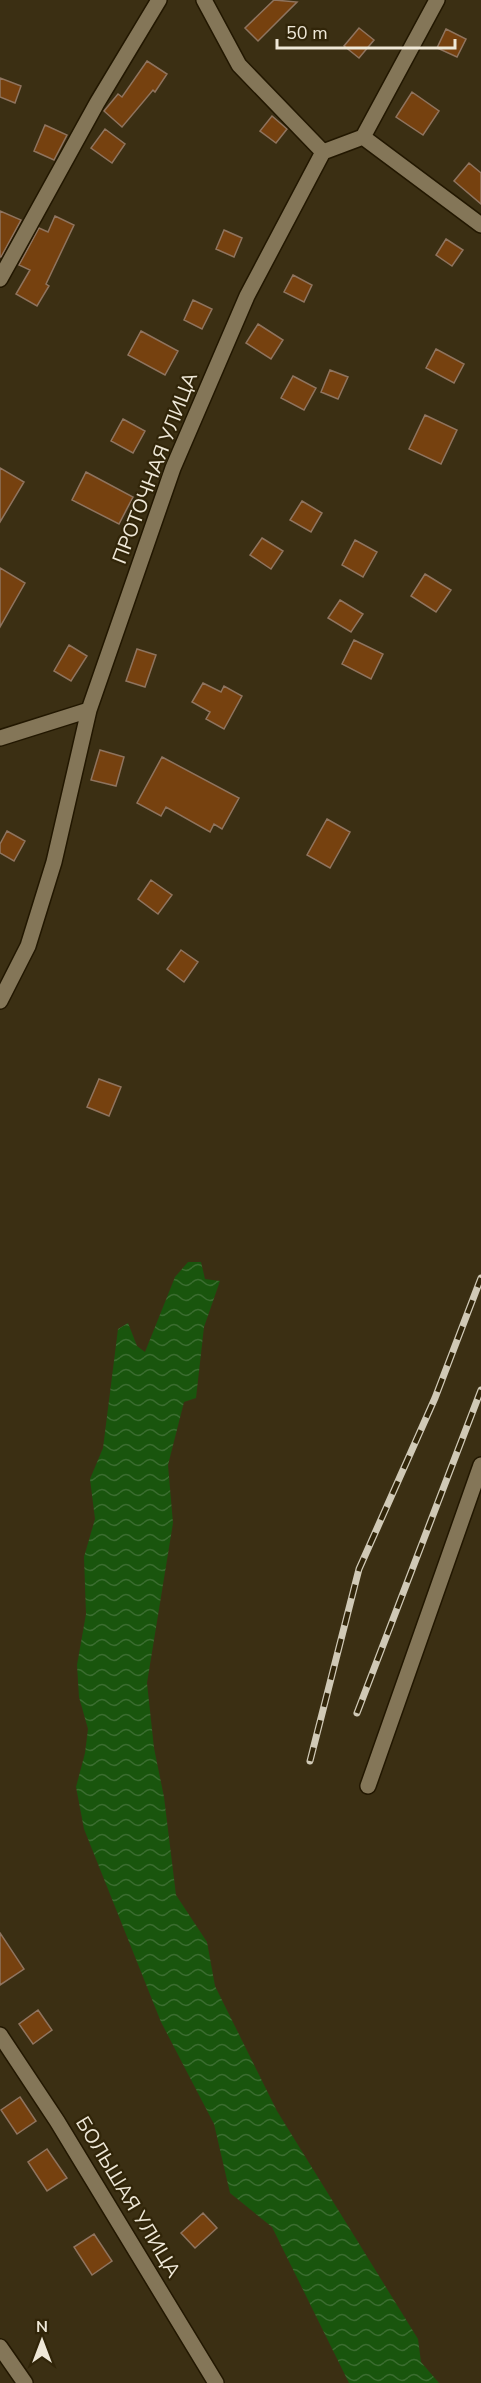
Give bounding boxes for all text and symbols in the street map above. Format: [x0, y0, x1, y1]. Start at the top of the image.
scale bar [277, 12, 456, 50]
text: 50 m [286, 21, 328, 45]
street label: ПРОТОЧНАЯ УЛИЦА [106, 368, 204, 568]
street label: БОЛЬШАЯ УЛИЦА [69, 2111, 187, 2283]
north arrow [12, 2311, 72, 2371]
text: N [36, 2316, 48, 2338]

